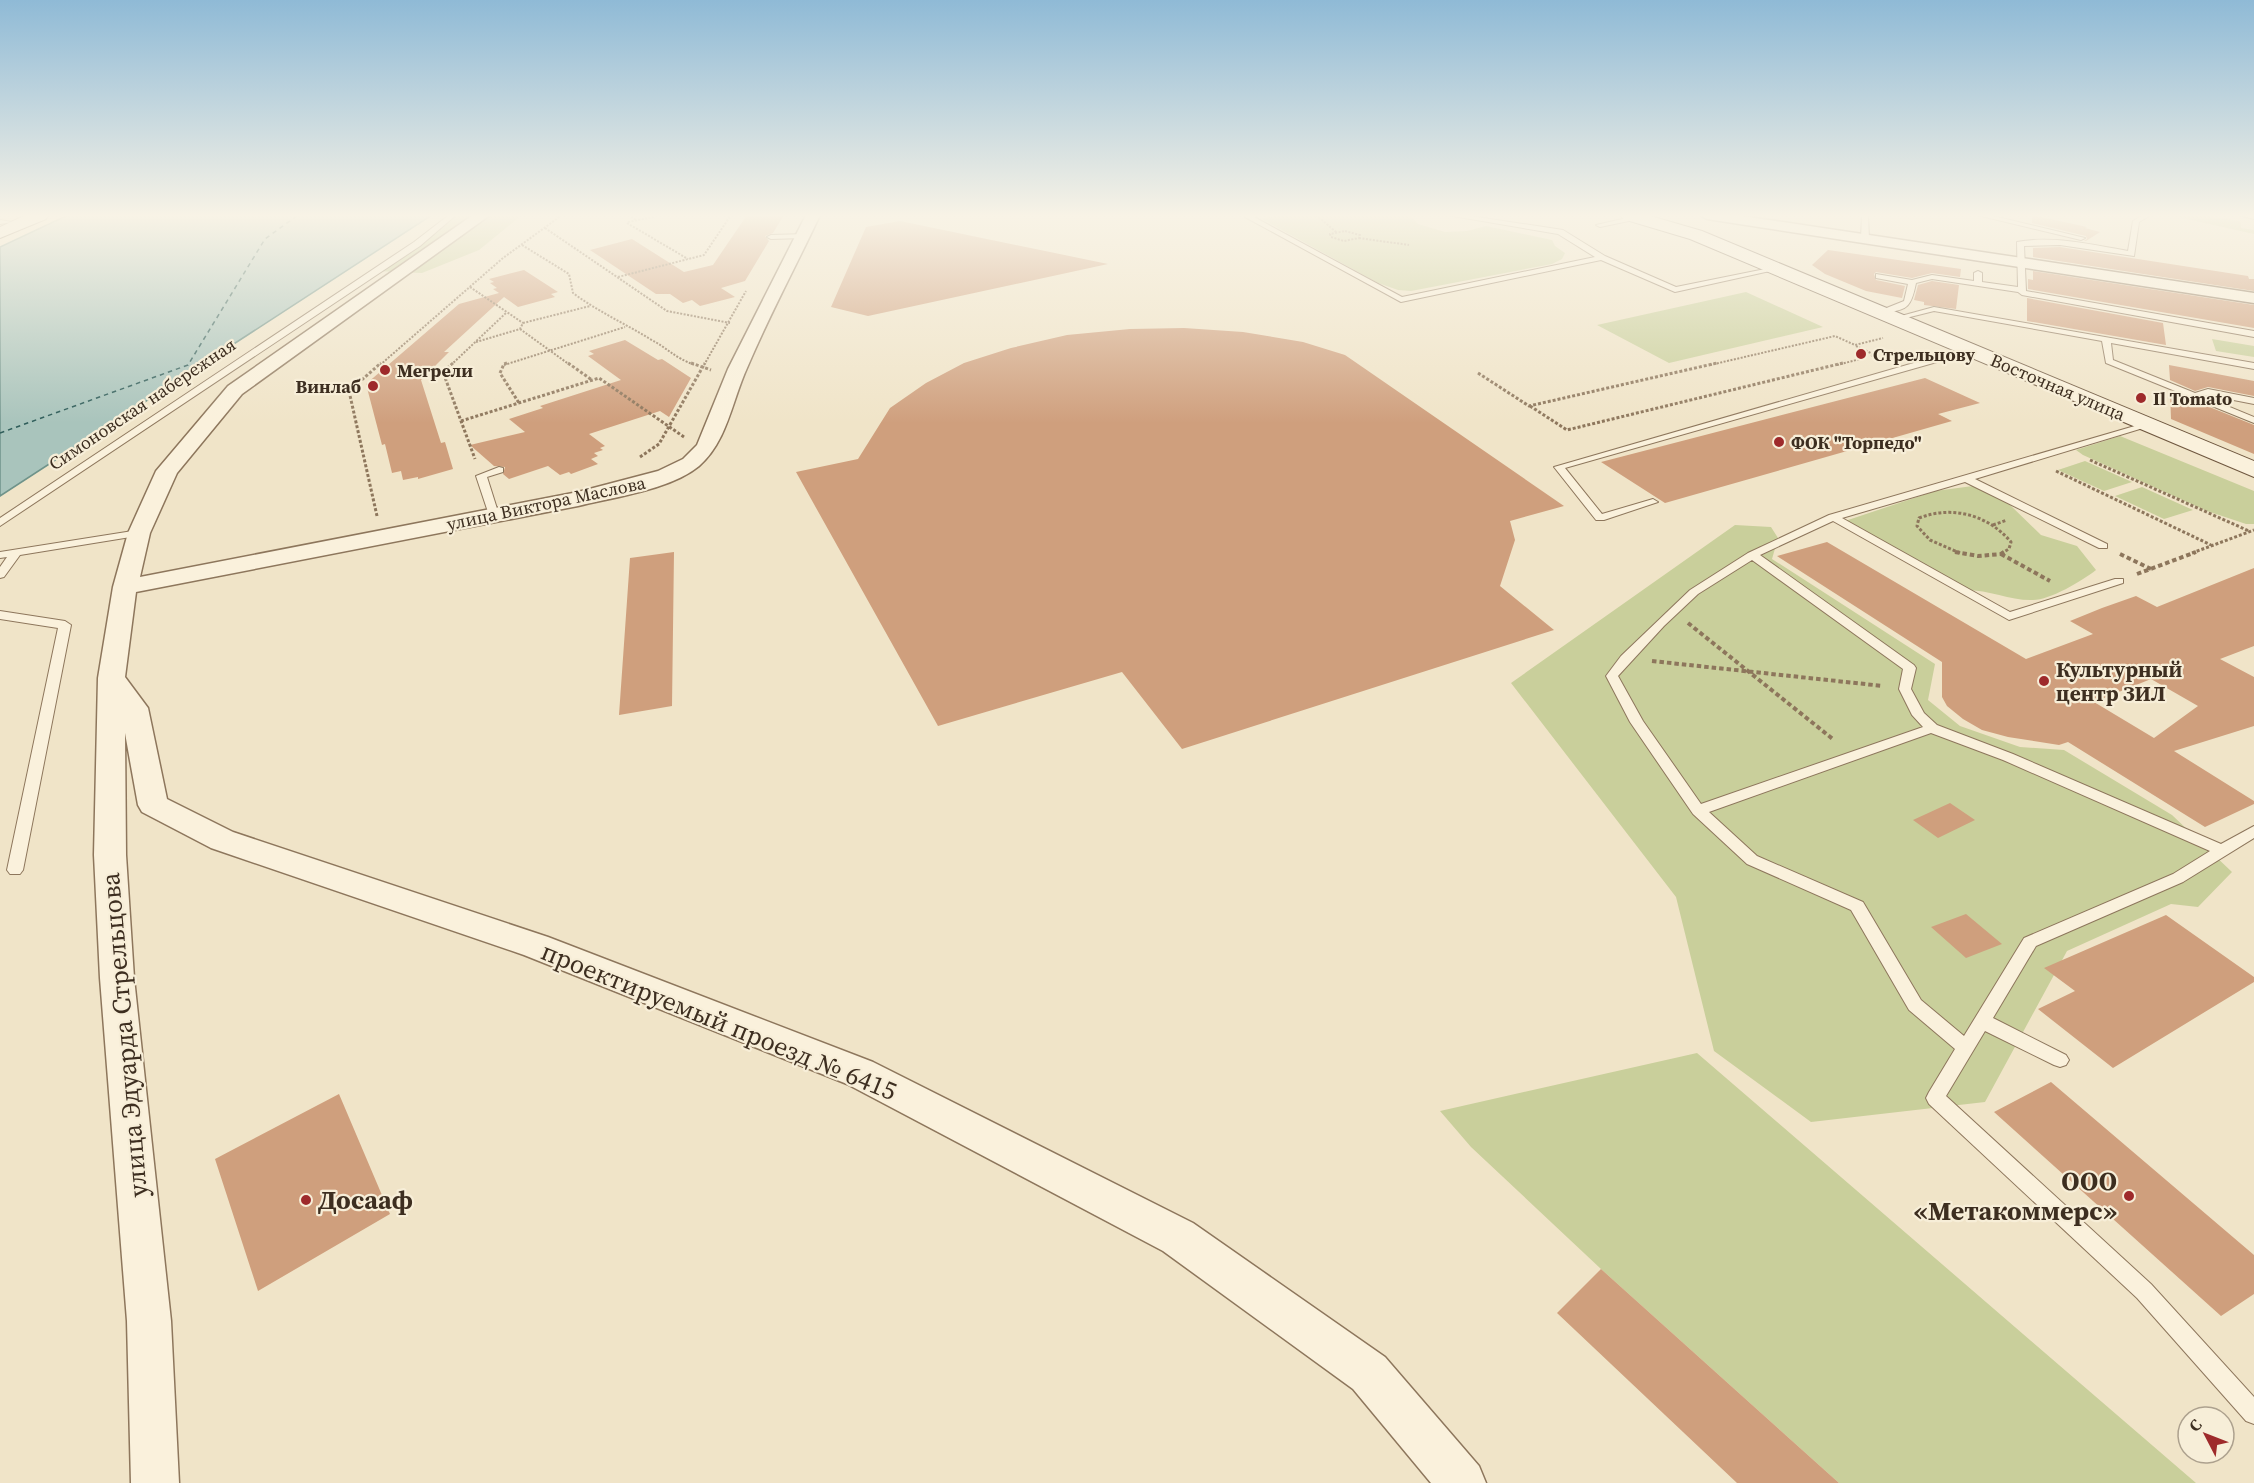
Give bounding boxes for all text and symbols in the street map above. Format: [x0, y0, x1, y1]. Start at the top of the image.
street label: Симоновская набережная [44, 332, 240, 476]
place label: Стрельцову [1873, 342, 1976, 367]
marker: Стрельцову [1854, 347, 1868, 361]
street label: Восточная улица [1987, 347, 2130, 427]
place label: Мегрели [397, 358, 473, 383]
marker: Мегрели [378, 363, 392, 377]
place label: Винлаб [295, 374, 361, 399]
marker: Винлаб [366, 379, 380, 393]
place label: Il Tomato [2153, 386, 2232, 411]
marker: Il Tomato [2134, 391, 2148, 405]
place label: ФОК "Торпедо" [1791, 430, 1922, 455]
marker: ФОК "Торпедо" [1772, 435, 1786, 449]
street label: улица Виктора Маслова [444, 470, 649, 536]
place label: Культурный центр ЗИЛ [2056, 655, 2183, 708]
marker: Культурный центр ЗИЛ [2037, 674, 2051, 688]
street label: улица Эдуарда Стрельцова [92, 870, 156, 1199]
street label: проектируемый проезд № 6415 [536, 933, 902, 1109]
place label: ООО «Метакоммерс» [1914, 1163, 2117, 1229]
place label: Досааф [318, 1182, 413, 1218]
marker: ООО «Метакоммерс» [2122, 1189, 2136, 1203]
marker: Досааф [299, 1193, 313, 1207]
north arrow [2176, 1405, 2236, 1465]
text: С [2183, 1414, 2206, 1436]

